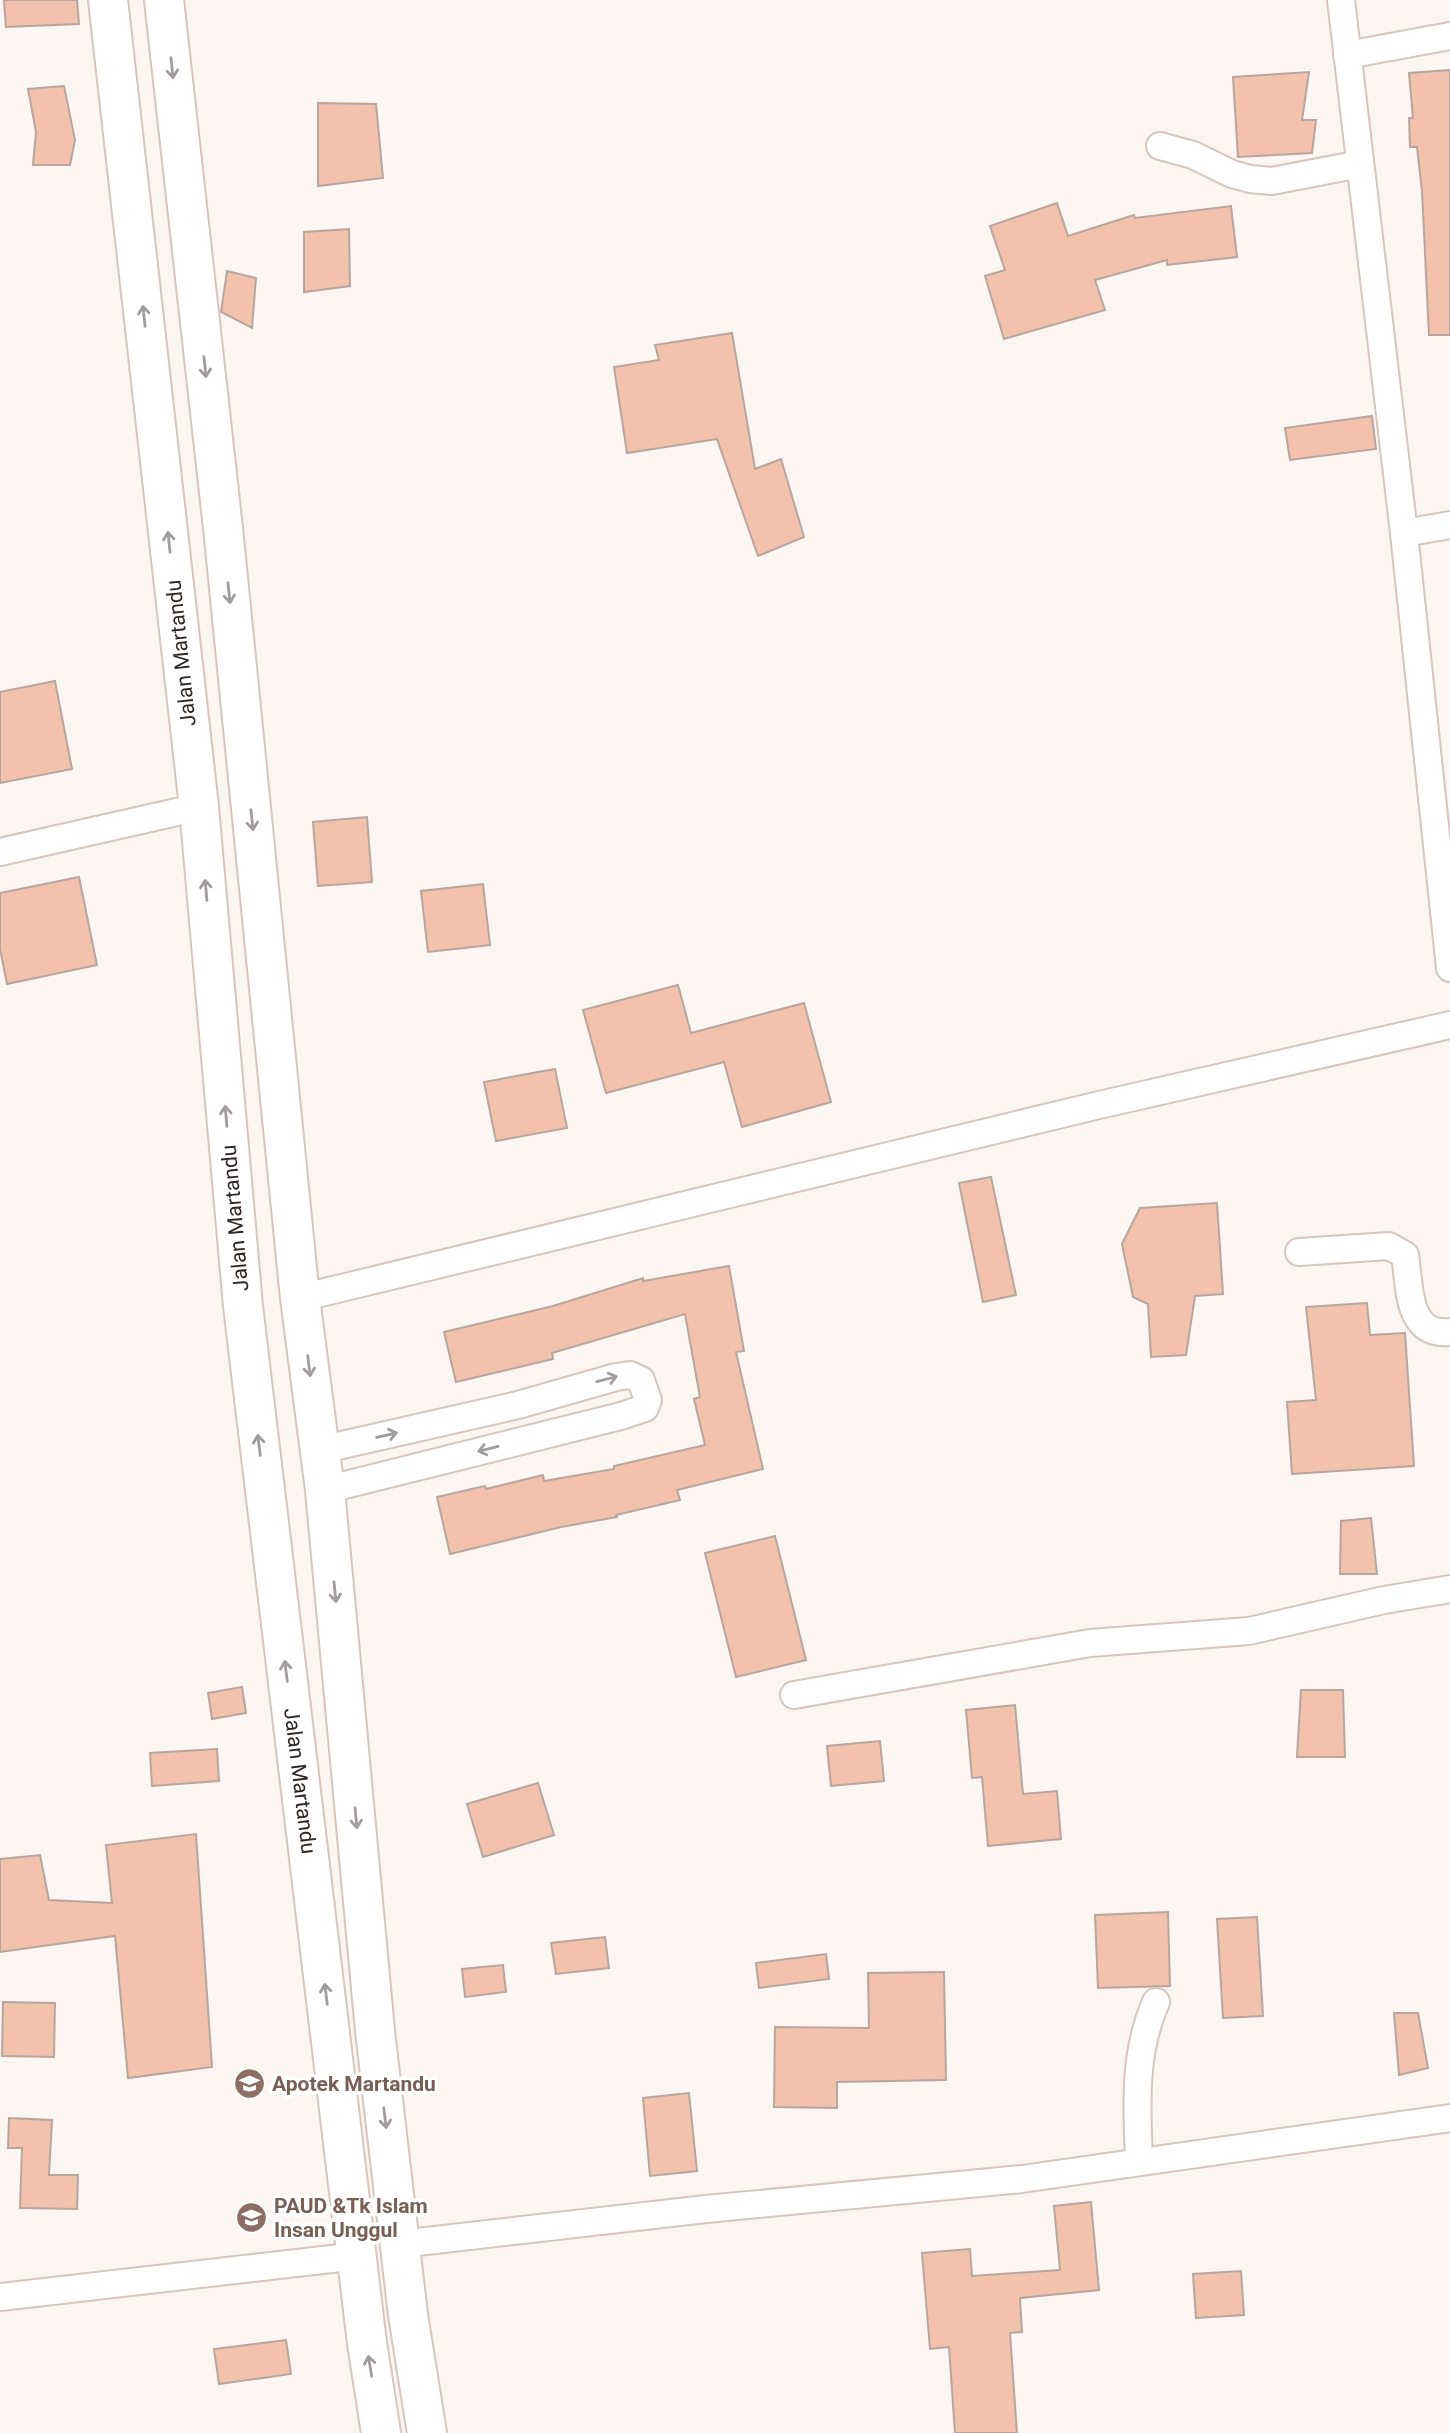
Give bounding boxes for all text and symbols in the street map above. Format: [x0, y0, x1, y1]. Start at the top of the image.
one-way arrow [166, 56, 179, 79]
one-way arrow [137, 305, 150, 328]
one-way arrow [199, 355, 212, 378]
one-way arrow [162, 531, 175, 554]
street label: Jalan Martandu [161, 579, 201, 727]
one-way arrow [223, 581, 236, 604]
one-way arrow [246, 808, 259, 830]
one-way arrow [199, 879, 212, 902]
one-way arrow [219, 1106, 232, 1128]
street label: Jalan Martandu [217, 1144, 253, 1292]
one-way arrow [303, 1354, 316, 1377]
one-way arrow [595, 1372, 618, 1385]
one-way arrow [375, 1427, 397, 1440]
one-way arrow [253, 1434, 266, 1457]
one-way arrow [477, 1443, 500, 1456]
one-way arrow [328, 1580, 341, 1603]
one-way arrow [279, 1660, 292, 1683]
street label: Jalan Martandu [279, 1707, 321, 1855]
one-way arrow [350, 1807, 363, 1829]
one-way arrow [319, 1983, 332, 2006]
school or university icon: Apotek Martandu [232, 2067, 266, 2101]
place label: Apotek Martandu [272, 2072, 436, 2096]
one-way arrow [379, 2106, 392, 2129]
place label: PAUD &Tk Islam Insan Unggul [274, 2194, 428, 2242]
school or university icon: PAUD &Tk Islam Insan Unggul [234, 2201, 268, 2235]
one-way arrow [363, 2355, 376, 2377]

